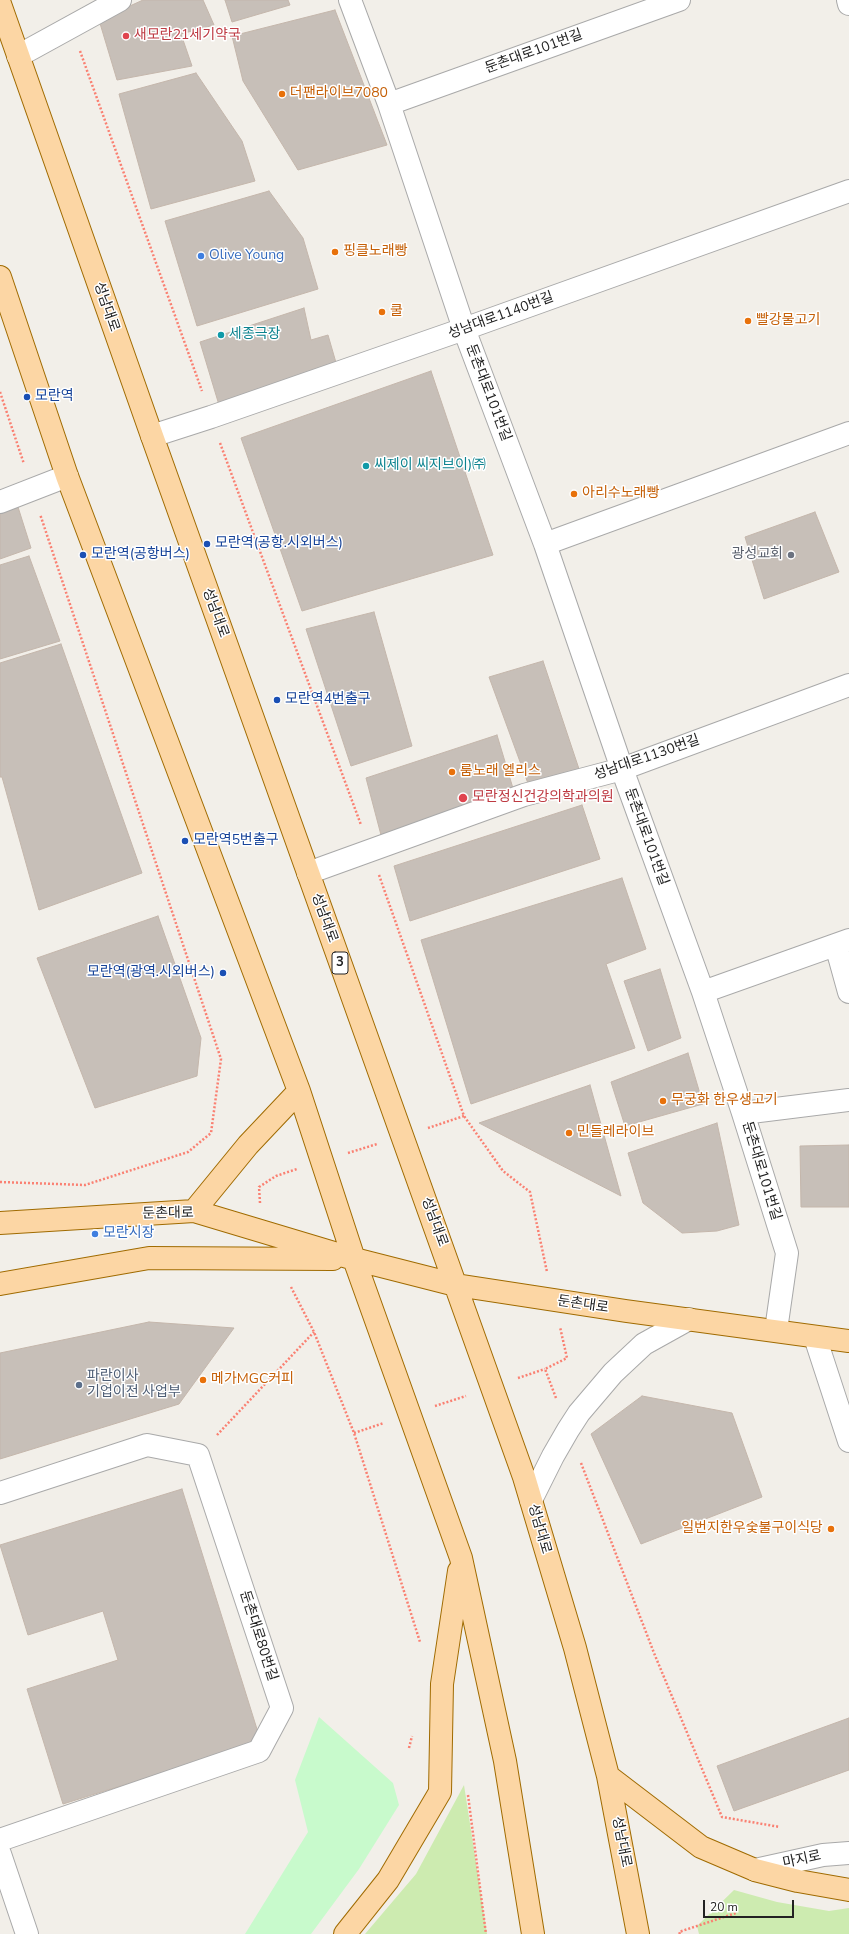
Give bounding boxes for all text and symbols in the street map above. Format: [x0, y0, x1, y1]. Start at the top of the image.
street label: 둔촌대로101번길 [483, 27, 585, 77]
place label: 새모란21세기약국 [134, 28, 241, 44]
marker: 새모란21세기약국 [121, 31, 131, 41]
place label: 더팬라이브7080 [290, 86, 388, 102]
marker: 더팬라이브7080 [277, 89, 287, 99]
place label: 핑클노래빵 [343, 244, 407, 260]
marker: 핑클노래빵 [330, 247, 340, 257]
place label: Olive Young [209, 248, 284, 264]
marker: Olive Young [196, 251, 206, 261]
street label: 성남대로 [90, 280, 122, 334]
street label: 성남대로1140번길 [446, 289, 556, 343]
place label: 쿨 [390, 304, 403, 320]
marker: 쿨 [377, 307, 387, 317]
place label: 빨강물고기 [756, 313, 820, 329]
marker: 빨강물고기 [743, 316, 753, 326]
place label: 세종극장 [229, 327, 281, 343]
marker: 세종극장 [216, 330, 226, 340]
street label: 둔촌대로101번길 [462, 342, 514, 444]
place label: 모란역 [35, 389, 74, 405]
marker: 모란역 [22, 392, 32, 402]
place label: 씨제이 씨지브이)㈜ [374, 458, 486, 474]
marker: 씨제이 씨지브이)㈜ [361, 461, 371, 471]
place label: 아리수노래빵 [582, 486, 659, 502]
marker: 아리수노래빵 [569, 489, 579, 499]
place label: 모란역(공항.시외버스) [215, 536, 343, 552]
marker: 모란역(공항.시외버스) [202, 539, 212, 549]
place label: 모란역(공항버스) [91, 547, 190, 563]
place label: 광성교회 [731, 547, 783, 563]
marker: 모란역(공항버스) [78, 550, 88, 560]
marker: 광성교회 [786, 550, 796, 560]
street label: 성남대로 [198, 586, 232, 640]
place label: 모란역4번출구 [285, 692, 371, 708]
marker: 모란역4번출구 [272, 695, 282, 705]
street label: 성남대로1130번길 [592, 732, 702, 784]
place label: 룸노래 엘리스 [460, 764, 541, 780]
marker: 룸노래 엘리스 [447, 767, 457, 777]
street label: 둔촌대로101번길 [621, 786, 671, 888]
place label: 모란정신건강의학과의원 [472, 790, 614, 806]
marker: 모란정신건강의학과의원 [457, 792, 469, 804]
place label: 모란역5번출구 [193, 833, 279, 849]
marker: 모란역5번출구 [180, 836, 190, 846]
street label: 성남대로 [307, 891, 341, 945]
road number: 3 [332, 952, 348, 974]
place label: 모란역(광역.시외버스) [87, 965, 215, 981]
marker: 모란역(광역.시외버스) [218, 968, 228, 978]
place label: 무궁화 한우생고기 [671, 1093, 778, 1109]
marker: 무궁화 한우생고기 [658, 1096, 668, 1106]
street label: 둔촌대로101번길 [738, 1120, 784, 1222]
place label: 민들레라이브 [577, 1125, 654, 1141]
marker: 민들레라이브 [564, 1128, 574, 1138]
street label: 성남대로 [417, 1195, 451, 1249]
street label: 둔촌대로 [142, 1205, 194, 1223]
place label: 모란시장 [103, 1226, 155, 1242]
marker: 모란시장 [90, 1229, 100, 1239]
street label: 둔촌대로 [556, 1293, 610, 1317]
place label: 파란이사 기업이전 사업부 [87, 1369, 181, 1402]
place label: 메가MGC커피 [211, 1372, 294, 1388]
marker: 메가MGC커피 [198, 1375, 208, 1385]
marker: 파란이사 기업이전 사업부 [74, 1380, 84, 1390]
street label: 성남대로 [524, 1502, 554, 1556]
place label: 일번지한우숯불구이식당 [681, 1521, 823, 1537]
marker: 일번지한우숯불구이식당 [826, 1524, 836, 1534]
street label: 둔촌대로80번길 [235, 1589, 281, 1683]
street label: 성남대로 [608, 1815, 634, 1869]
street label: 마지로 [781, 1848, 823, 1872]
scale bar [705, 1892, 796, 1918]
text: 20 m [710, 1899, 738, 1915]

